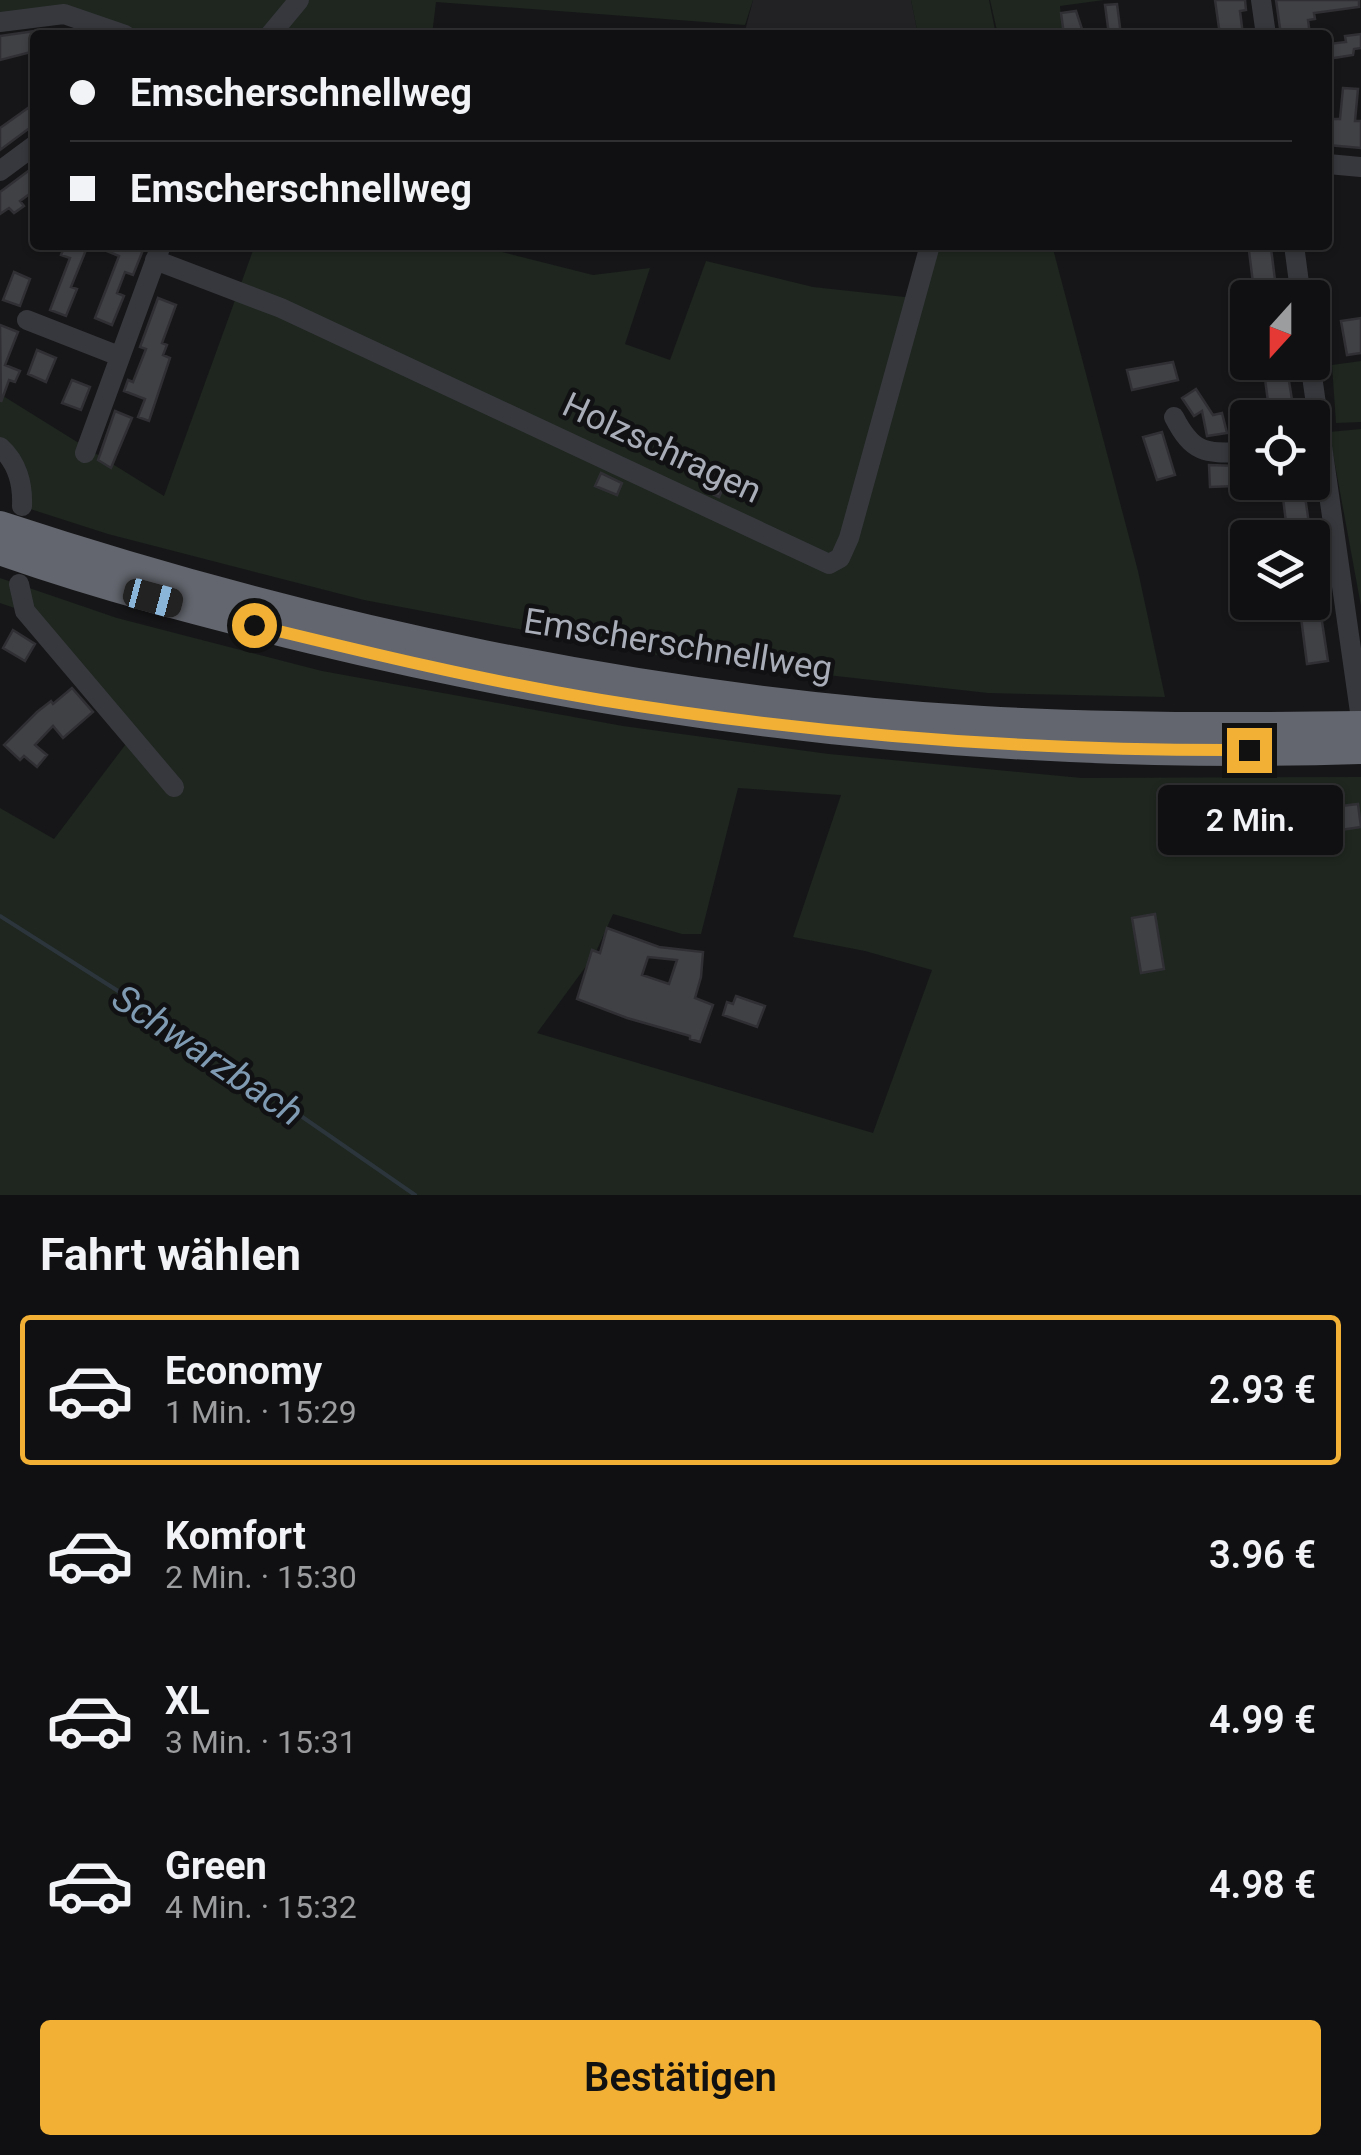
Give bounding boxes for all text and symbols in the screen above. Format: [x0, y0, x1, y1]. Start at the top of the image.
text: Emscherschnellweg [130, 71, 472, 115]
text: Emscherschnellweg [130, 167, 472, 211]
north arrow [1230, 280, 1330, 380]
map controls [1230, 280, 1330, 620]
street label: Holzschragen [556, 384, 768, 512]
button: locate [1230, 400, 1330, 500]
button: layers [1230, 520, 1330, 620]
car [120, 576, 186, 620]
street label: Emscherschnellweg [521, 600, 835, 690]
route start [232, 603, 277, 648]
route end [1227, 728, 1272, 773]
callout: 2 Min. [1156, 785, 1342, 855]
text: 2 Min. [1206, 801, 1295, 839]
water label: Schwarzbach [104, 975, 312, 1135]
text: Fahrt wählen [40, 1228, 301, 1281]
icon: car [45, 1345, 135, 1435]
text: Economy [165, 1349, 322, 1393]
text: 2.93 € [1209, 1368, 1316, 1412]
text: 1 Min. · 15:29 [165, 1393, 357, 1431]
icon: car [45, 1510, 135, 1600]
text: Komfort [165, 1514, 306, 1558]
text: 3.96 € [1209, 1533, 1316, 1577]
text: 2 Min. · 15:30 [165, 1558, 357, 1596]
icon: car [45, 1675, 135, 1765]
text: XL [165, 1679, 210, 1723]
text: 4.99 € [1209, 1698, 1316, 1742]
text: 3 Min. · 15:31 [165, 1723, 357, 1761]
icon: car [45, 1840, 135, 1930]
text: Green [165, 1844, 267, 1888]
text: 4.98 € [1209, 1863, 1316, 1907]
text: 4 Min. · 15:32 [165, 1888, 357, 1926]
button: Bestätigen [40, 2020, 1321, 2135]

